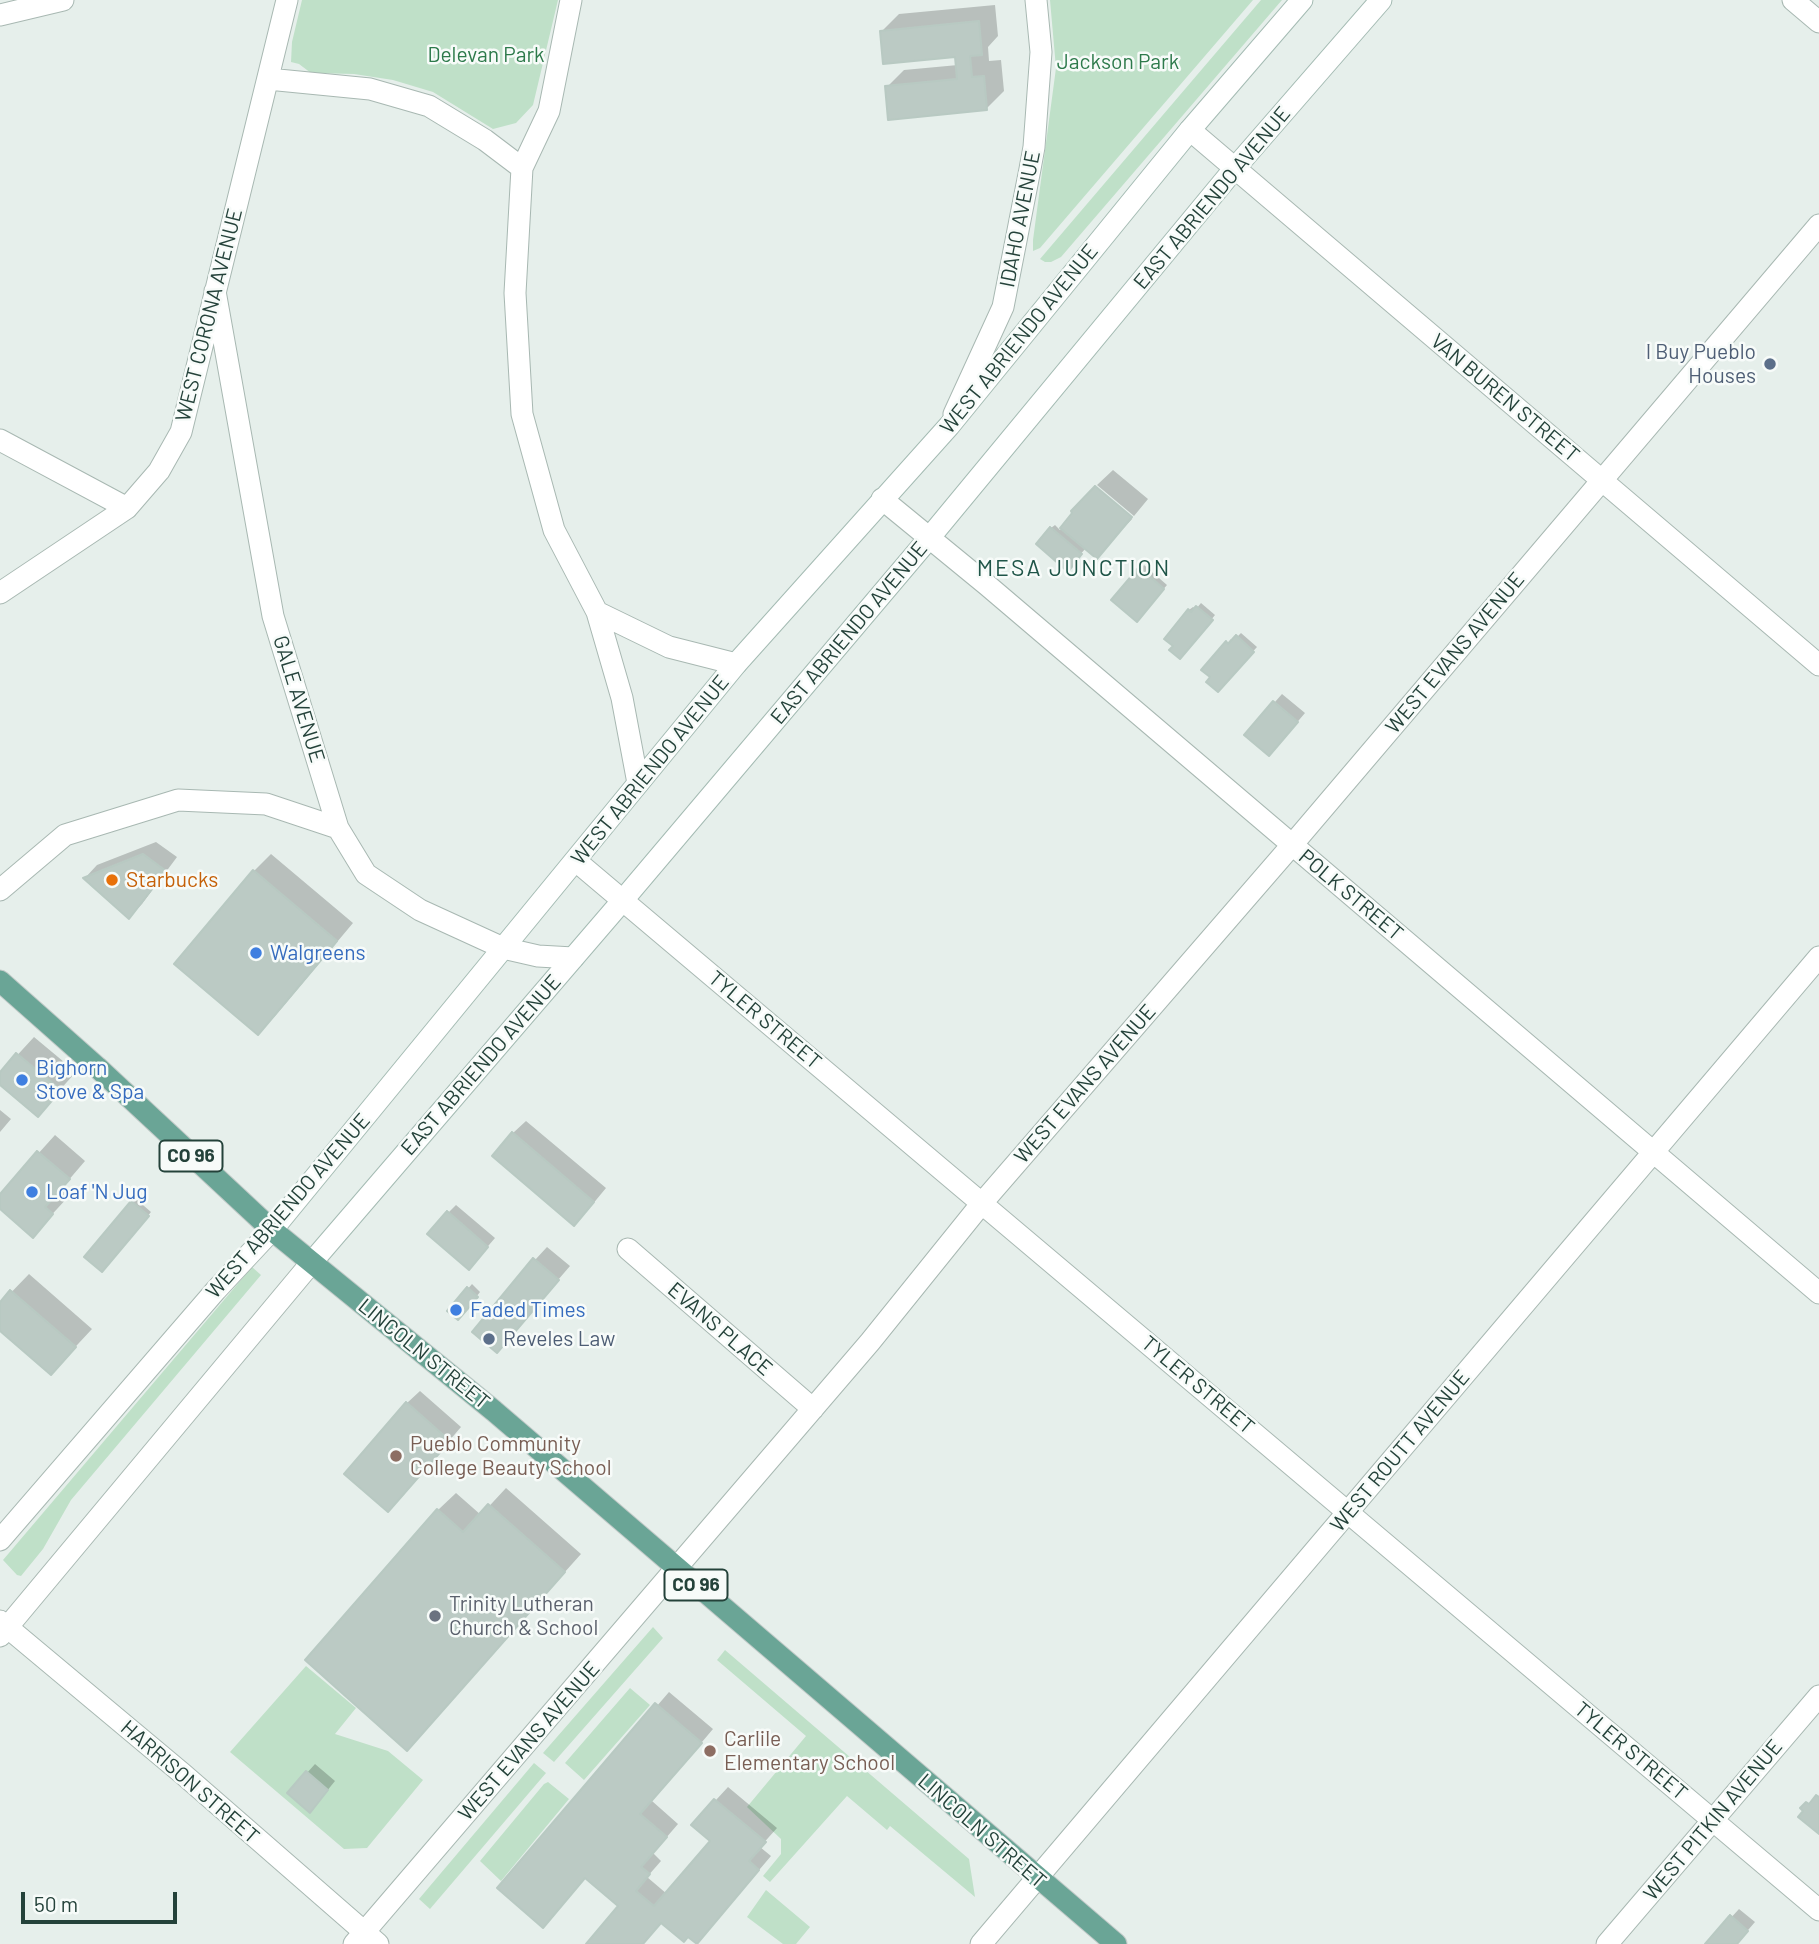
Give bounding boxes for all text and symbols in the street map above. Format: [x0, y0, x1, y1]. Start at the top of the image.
park label: Delevan Park [427, 42, 545, 68]
park label: Jackson Park [1057, 49, 1179, 75]
street label: EAST ABRIENDO AVENUE [1128, 102, 1296, 294]
street label: IDAHO AVENUE [994, 149, 1046, 289]
street label: WEST CORONA AVENUE [170, 206, 248, 424]
street label: WEST ABRIENDO AVENUE [935, 239, 1103, 439]
street label: VAN BUREN STREET [1426, 328, 1584, 468]
place label: I Buy Pueblo Houses [1646, 339, 1756, 389]
marker: I Buy Pueblo Houses [1762, 356, 1778, 372]
street label: EAST ABRIENDO AVENUE [765, 537, 933, 729]
district label: MESA JUNCTION [978, 554, 1170, 582]
street label: WEST EVANS AVENUE [1380, 567, 1530, 739]
street label: GALE AVENUE [268, 632, 330, 766]
street label: WEST ABRIENDO AVENUE [566, 670, 734, 870]
street label: POLK STREET [1294, 844, 1408, 946]
place label: Starbucks [126, 867, 218, 893]
marker: Starbucks [104, 872, 120, 888]
place label: Walgreens [270, 940, 366, 966]
marker: Walgreens [248, 945, 264, 961]
street label: TYLER STREET [703, 966, 827, 1074]
street label: EAST ABRIENDO AVENUE [396, 970, 566, 1160]
street label: WEST EVANS AVENUE [1009, 999, 1161, 1169]
place label: Bighorn Stove & Spa [36, 1055, 144, 1105]
marker: Bighorn Stove & Spa [14, 1072, 30, 1088]
street label: WEST ABRIENDO AVENUE [201, 1108, 375, 1304]
road number: CO 96 [160, 1140, 222, 1172]
place label: Loaf 'N Jug [46, 1179, 147, 1205]
marker: Loaf 'N Jug [24, 1184, 40, 1200]
street label: EVANS PLACE [663, 1277, 777, 1381]
street label: LINCOLN STREET [353, 1293, 495, 1415]
place label: Faded Times [470, 1297, 586, 1323]
marker: Faded Times [448, 1302, 464, 1318]
place label: Reveles Law [503, 1326, 615, 1352]
marker: Reveles Law [481, 1331, 497, 1347]
street label: TYLER STREET [1136, 1331, 1260, 1439]
street label: WEST ROUTT AVENUE [1325, 1365, 1475, 1537]
place label: Pueblo Community College Beauty School [410, 1431, 611, 1481]
marker: Pueblo Community College Beauty School [388, 1448, 404, 1464]
road number: CO 96 [664, 1569, 728, 1600]
place label: Trinity Lutheran Church & School [449, 1591, 598, 1641]
marker: Trinity Lutheran Church & School [427, 1608, 443, 1624]
street label: WEST EVANS AVENUE [453, 1656, 605, 1826]
street label: TYLER STREET [1569, 1697, 1693, 1805]
street label: HARRISON STREET [116, 1715, 264, 1849]
place label: Carlile Elementary School [724, 1726, 895, 1776]
street label: WEST PITKIN AVENUE [1638, 1734, 1788, 1906]
marker: Carlile Elementary School [702, 1743, 718, 1759]
street label: LINCOLN STREET [913, 1768, 1051, 1894]
scale bar [24, 1878, 180, 1922]
text: 50 m [34, 1891, 78, 1916]

